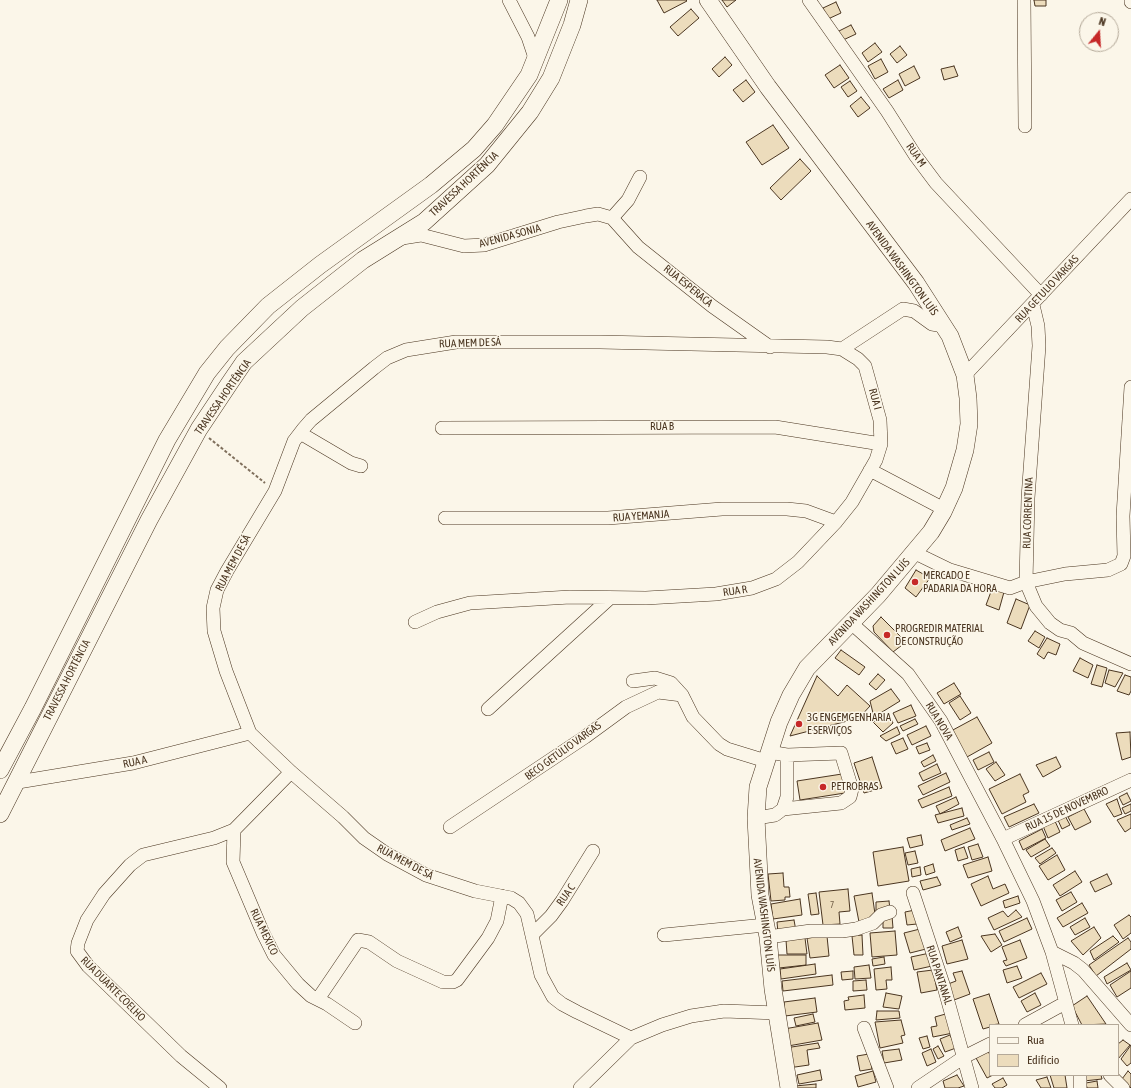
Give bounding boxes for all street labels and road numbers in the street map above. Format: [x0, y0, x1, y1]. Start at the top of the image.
street label: RUA M [903, 140, 929, 170]
street label: TRAVESSA HORTÊNCIA [427, 149, 501, 219]
street label: AVENIDA WASHINGTON LUÍS [863, 218, 941, 318]
street label: AVENIDA SONIA [478, 221, 542, 251]
street label: RUA GETULIO VARGAS [1012, 253, 1082, 325]
street label: RUA ESPERACA [661, 262, 715, 310]
street label: RUA MEM DE SÁ [439, 335, 501, 351]
street label: TRAVESSA HORTÊNCIA [192, 357, 254, 437]
street label: RUA I [866, 387, 884, 411]
street label: RUA B [650, 420, 674, 434]
street label: RUA CORRENTINA [1020, 477, 1036, 549]
street label: RUA YEMANJA [612, 507, 670, 525]
street label: RUA MEM DE SÁ [213, 532, 253, 594]
street label: AVENIDA WASHINGTON LUÍS [825, 556, 913, 648]
street label: RUA R [722, 583, 748, 599]
street label: TRAVESSA HORTÊNCIA [41, 637, 93, 723]
street label: RUA NOVA [922, 699, 956, 743]
street label: BECO GETÚLIO VARGAS [522, 719, 604, 783]
street label: RUA A [122, 753, 148, 771]
street label: RUA 15 DE NOVEMBRO [1023, 784, 1111, 834]
street label: RUA MEM DE SÁ [374, 842, 436, 882]
street label: AVENIDA WASHINGTON LUÍS [750, 858, 778, 972]
street label: RUA C [554, 881, 578, 909]
street label: RUA MEXICO [247, 907, 281, 957]
street label: RUA PANTANAL [923, 944, 955, 1006]
street label: RUA DUARTE COELHO [78, 954, 148, 1024]

